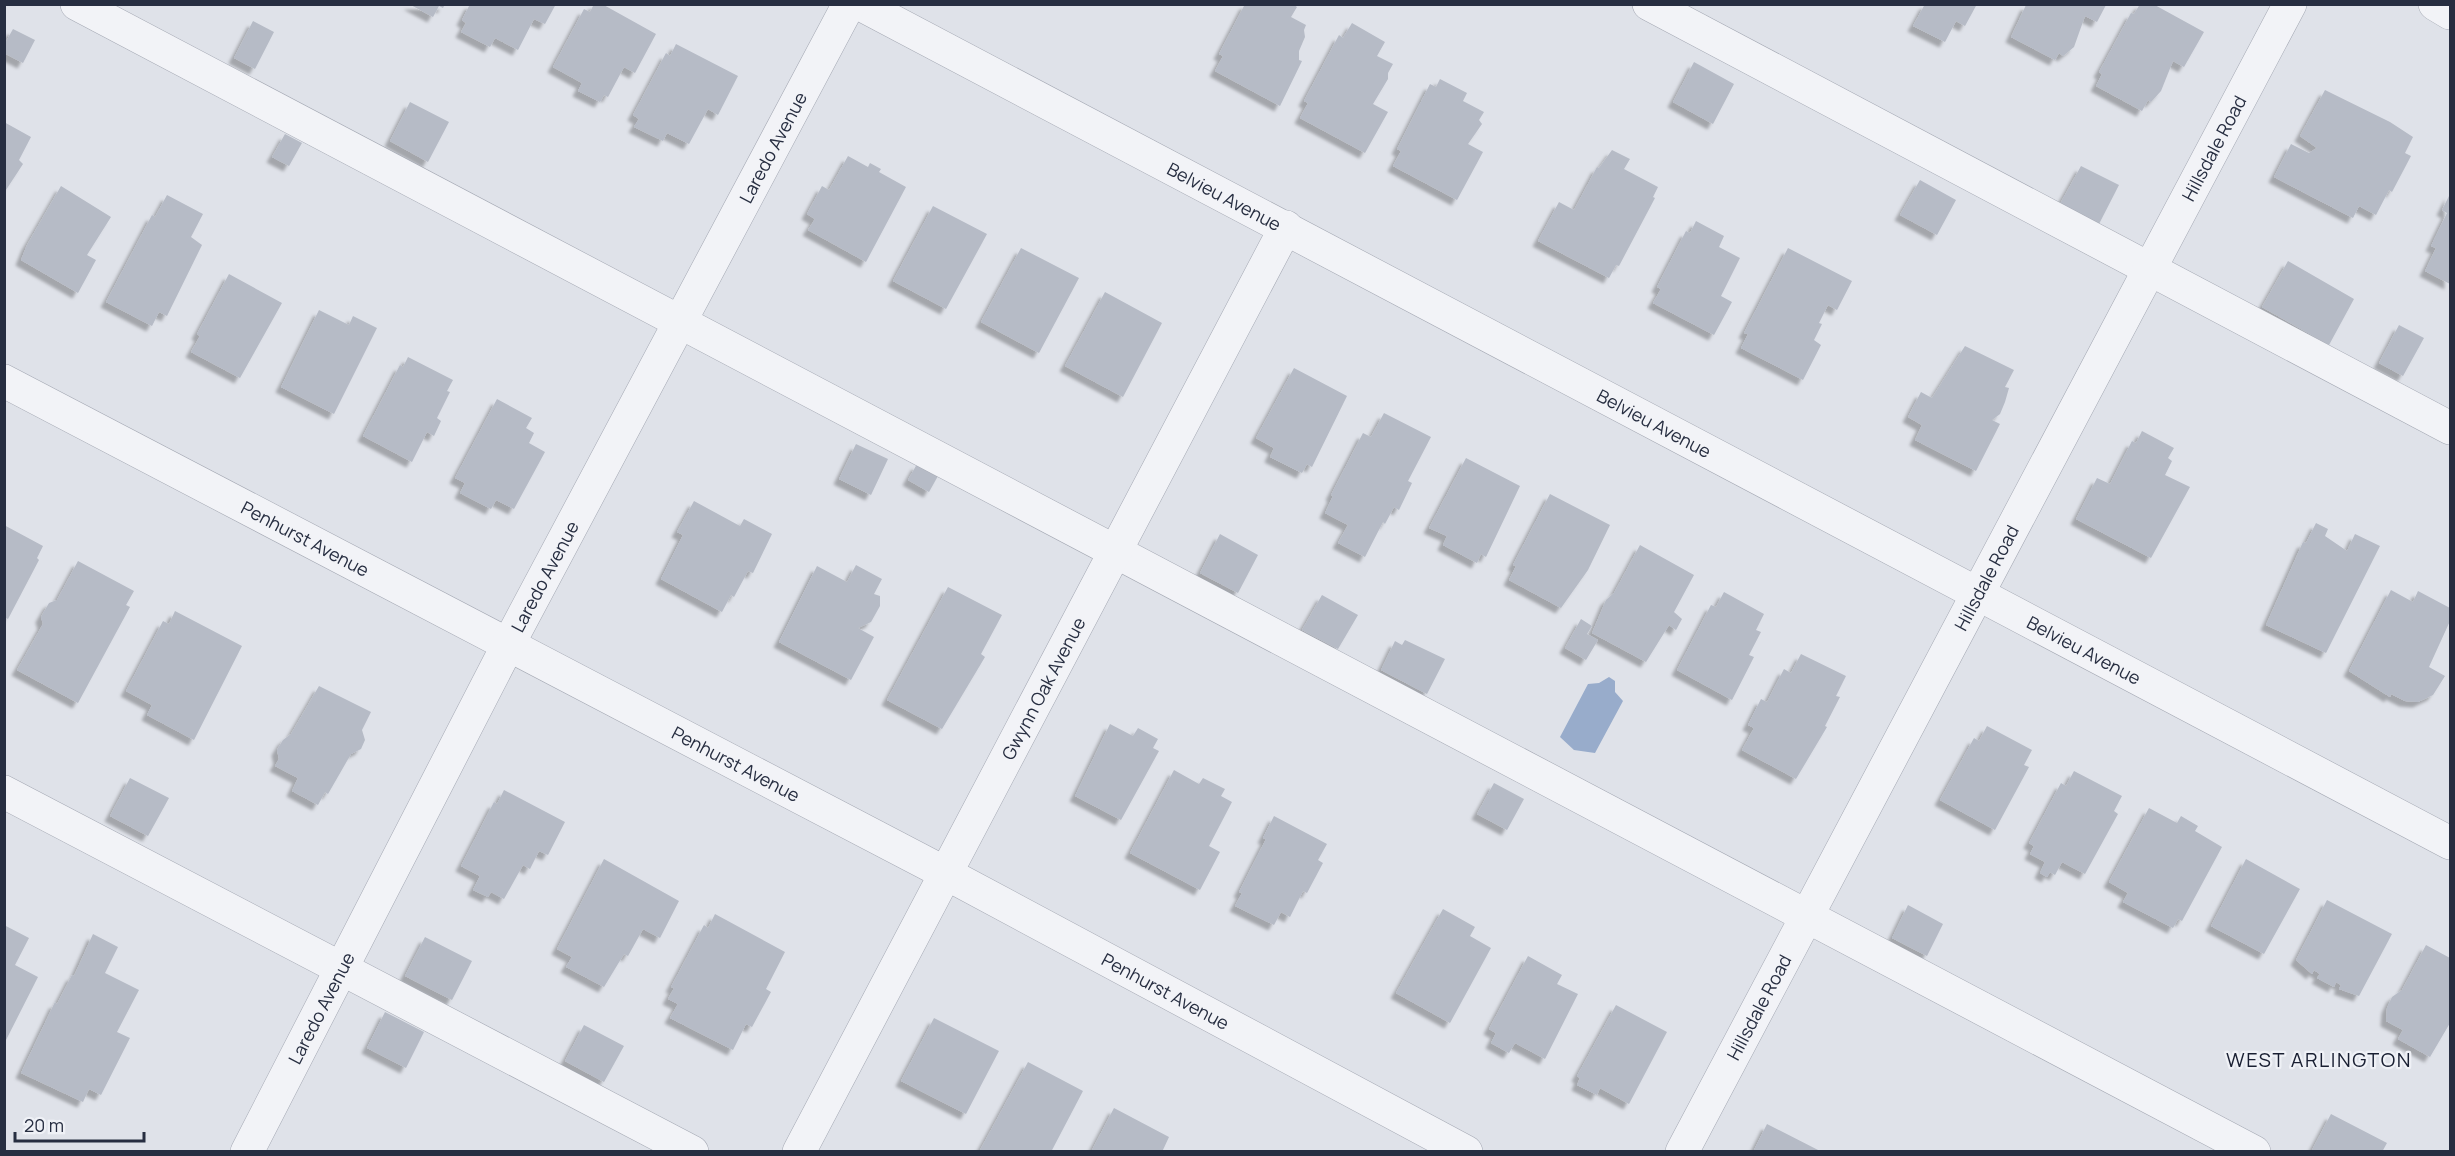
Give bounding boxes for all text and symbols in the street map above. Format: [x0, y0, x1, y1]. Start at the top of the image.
street label: Laredo Avenue [733, 87, 812, 207]
street label: Hillsdale Road [2176, 91, 2251, 205]
street label: Belvieu Avenue [1163, 156, 1286, 236]
street label: Belvieu Avenue [1593, 383, 1715, 463]
street label: Penhurst Avenue [237, 495, 373, 582]
street label: Laredo Avenue [505, 517, 584, 636]
street label: Hillsdale Road [1948, 521, 2024, 634]
street label: Belvieu Avenue [2023, 610, 2145, 690]
street label: Gwynn Oak Avenue [996, 613, 1091, 764]
street label: Penhurst Avenue [668, 720, 804, 807]
street label: Penhurst Avenue [1098, 947, 1233, 1035]
street label: Laredo Avenue [282, 948, 360, 1068]
street label: Hillsdale Road [1721, 950, 1797, 1064]
district label: WEST ARLINGTON [2226, 1046, 2412, 1073]
scale bar [15, 1105, 144, 1143]
text: 20 m [24, 1113, 64, 1137]

